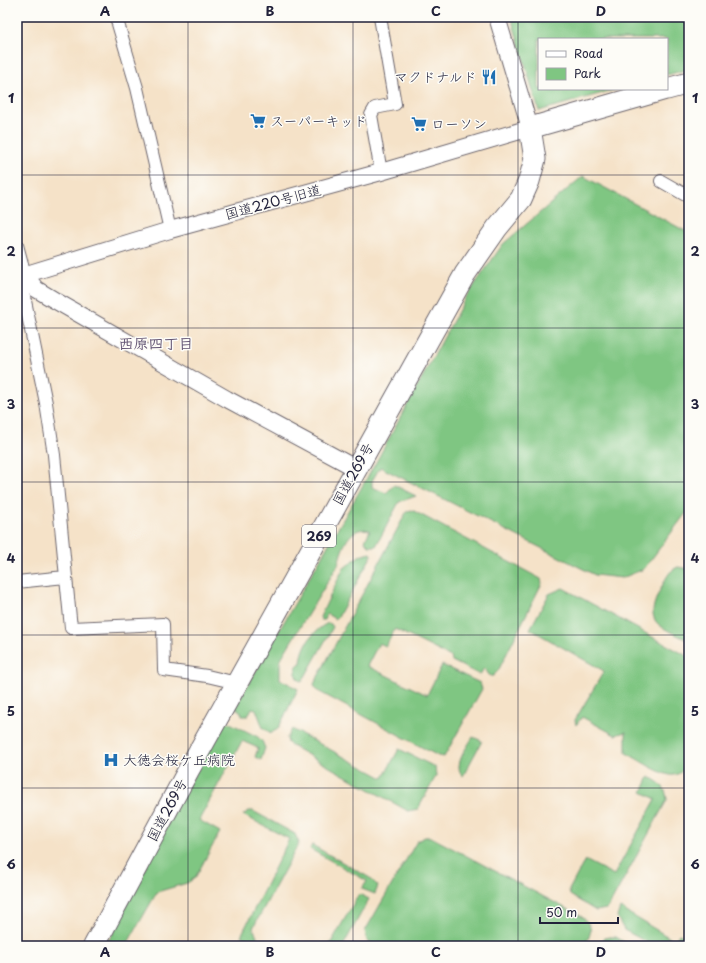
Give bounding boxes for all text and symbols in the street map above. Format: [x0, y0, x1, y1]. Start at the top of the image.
text: A [100, 1, 110, 20]
text: B [266, 1, 275, 20]
text: C [431, 1, 441, 20]
text: D [596, 1, 606, 20]
legend [538, 38, 668, 90]
text: Road [574, 44, 603, 62]
text: Park [574, 64, 601, 82]
place label: マクドナルド [394, 66, 477, 87]
restaurant icon: マクドナルド [480, 68, 498, 86]
text: 1 [8, 88, 14, 107]
text: 1 [692, 88, 698, 107]
place label: スーパーキッド [270, 110, 367, 131]
supermarket icon: スーパーキッド [249, 112, 267, 130]
place label: ローソン [431, 113, 487, 134]
supermarket icon: ローソン [410, 115, 428, 133]
street label: 国道220号旧道 [222, 179, 323, 224]
text: 2 [6, 241, 16, 260]
text: 2 [690, 241, 700, 260]
district label: 西原四丁目 [118, 331, 194, 354]
text: 3 [7, 394, 16, 413]
text: 3 [691, 394, 700, 413]
street label: 国道269号 [327, 439, 378, 509]
road number: 269 [302, 525, 336, 547]
text: 4 [7, 548, 16, 567]
text: 4 [691, 548, 700, 567]
text: 5 [7, 701, 15, 720]
text: 5 [691, 701, 699, 720]
place label: 大徳会桜ケ丘病院 [123, 749, 235, 770]
hospital icon: 大徳会桜ケ丘病院 [102, 751, 120, 769]
street label: 国道269号 [141, 774, 192, 845]
text: 6 [6, 854, 16, 873]
text: 6 [690, 854, 700, 873]
scale bar [540, 899, 618, 925]
text: 50 m [546, 903, 577, 921]
text: A [100, 942, 110, 961]
text: B [266, 942, 275, 961]
text: C [431, 942, 441, 961]
text: D [596, 942, 606, 961]

